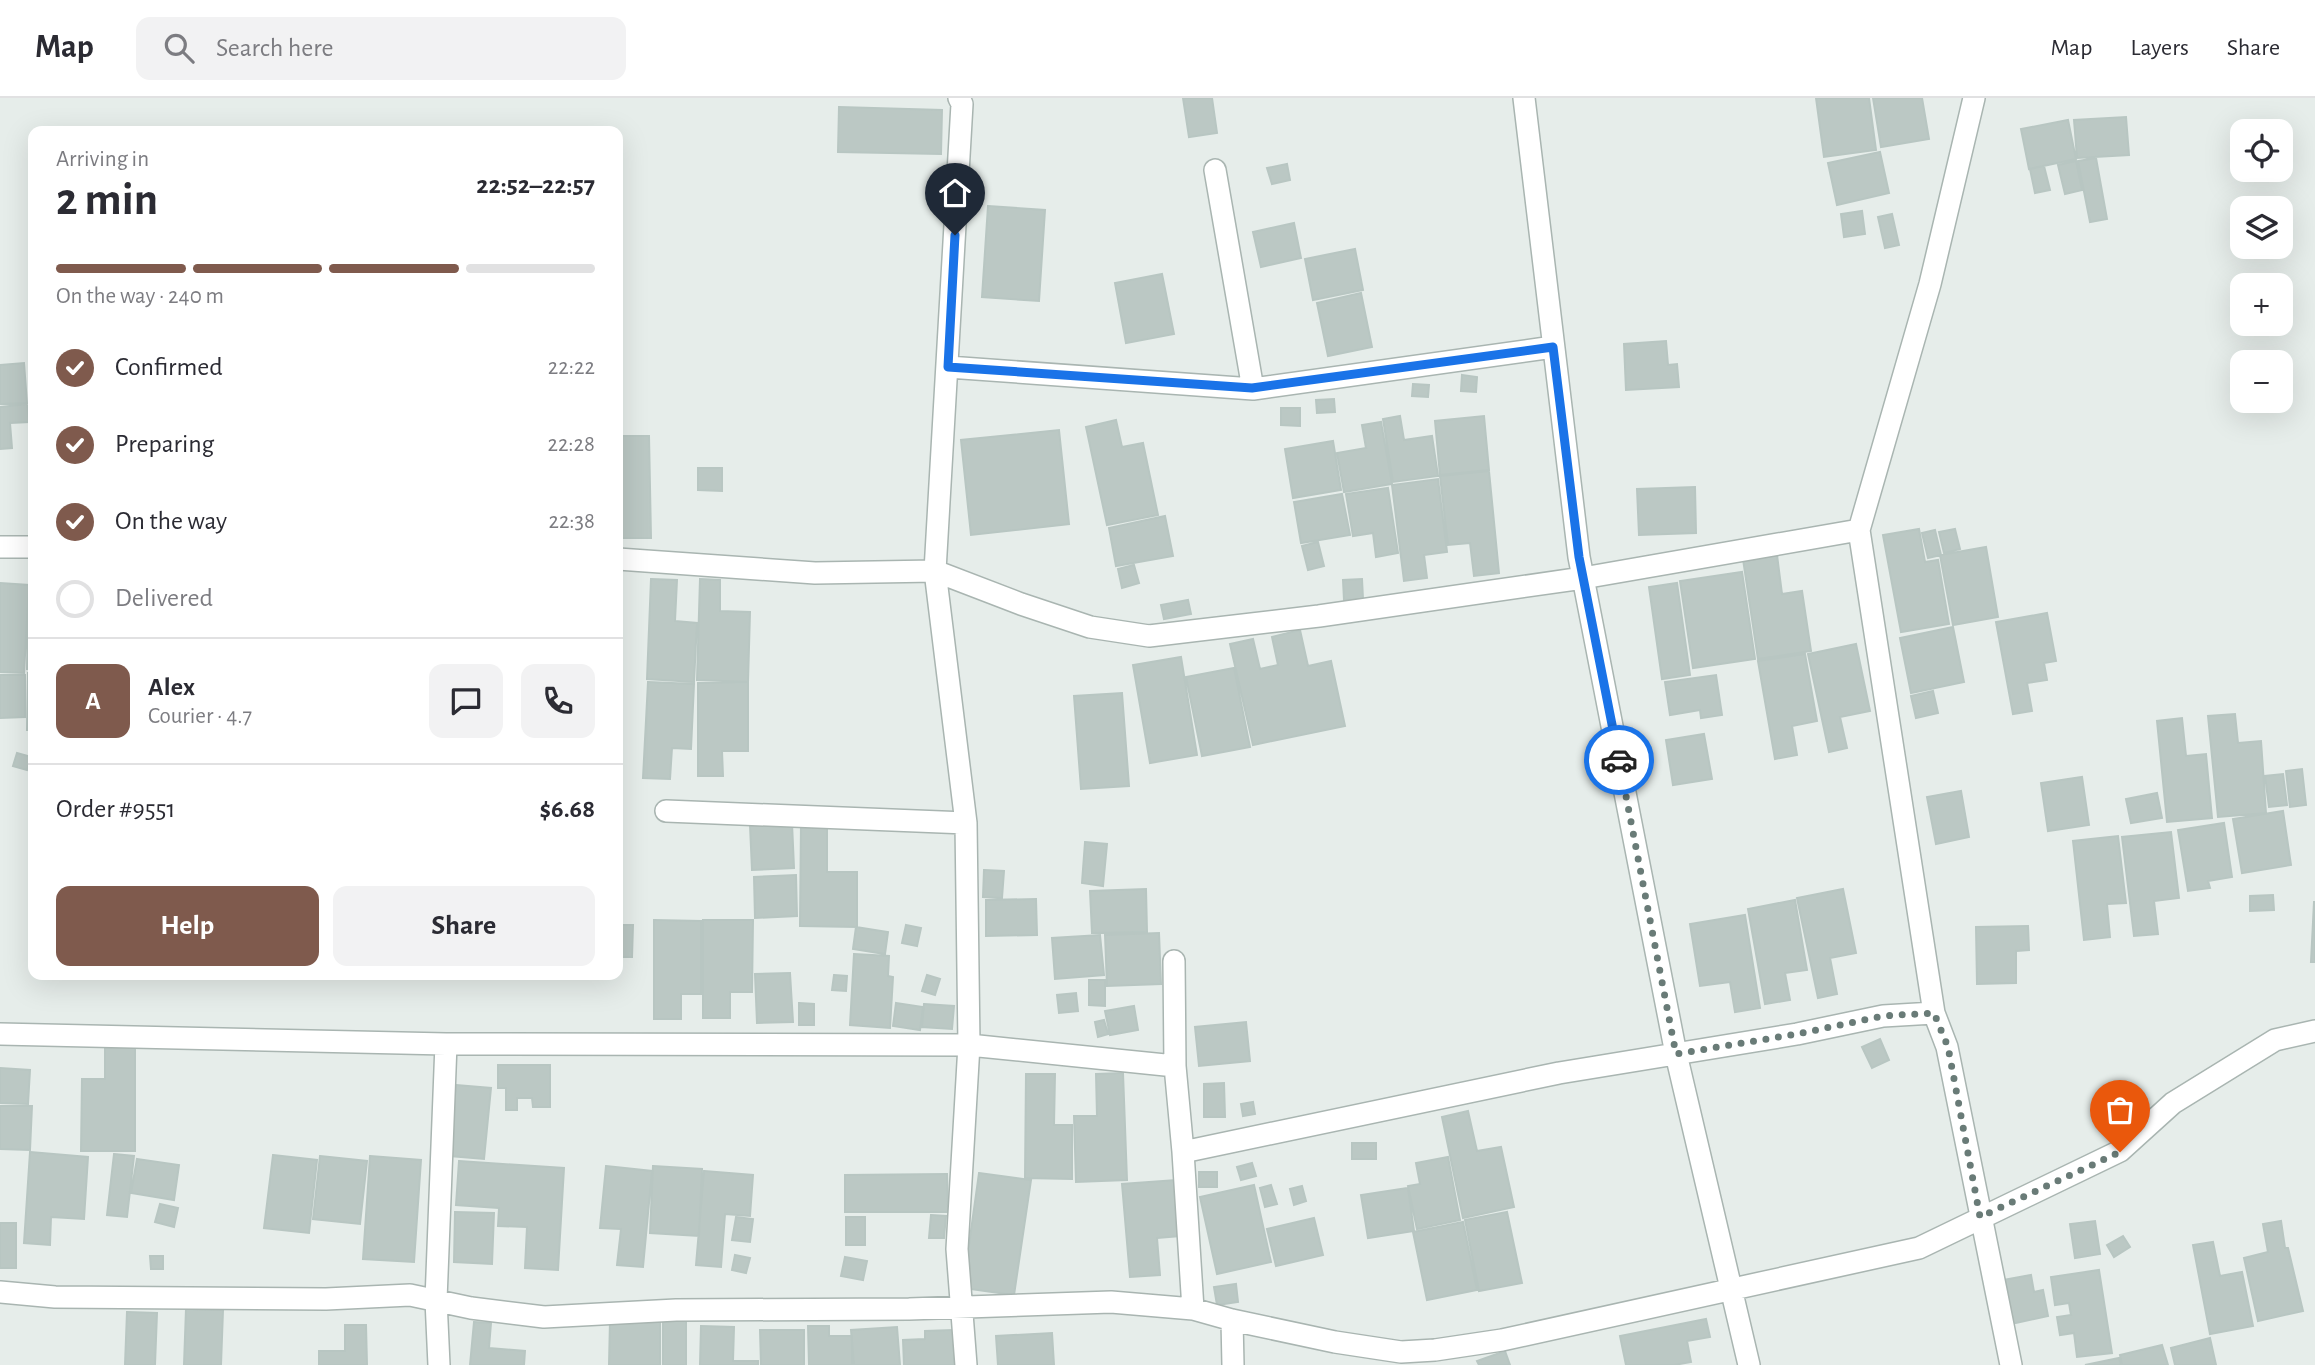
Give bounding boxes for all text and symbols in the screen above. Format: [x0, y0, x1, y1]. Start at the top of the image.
search box [136, 17, 626, 80]
icon: search [160, 29, 198, 67]
text: Map [35, 31, 94, 64]
text: Search here [216, 35, 334, 61]
text: Map [2050, 36, 2092, 60]
text: Layers [2130, 36, 2189, 60]
text: Share [2227, 36, 2280, 60]
map controls [2230, 119, 2293, 413]
button: locate [2230, 119, 2293, 182]
text: Arriving in [56, 148, 149, 171]
pin [925, 163, 985, 235]
text: 22:52–22:57 [476, 172, 595, 198]
icon: home [936, 174, 974, 212]
text: 2 min [56, 177, 158, 223]
button: layers [2230, 196, 2293, 259]
button: + [2230, 273, 2293, 336]
text: On the way · 240 m [56, 285, 224, 308]
icon: check [56, 349, 94, 387]
button: − [2230, 350, 2293, 413]
text: Confirmed [115, 354, 223, 380]
text: 22:22 [548, 356, 595, 379]
icon: check [56, 426, 94, 464]
text: Preparing [115, 431, 214, 457]
text: 22:28 [547, 433, 595, 456]
icon: check [56, 503, 94, 541]
text: On the way [115, 508, 227, 534]
text: 22:38 [548, 510, 595, 533]
text: Delivered [115, 585, 213, 611]
button: chat [429, 664, 503, 738]
button: phone [521, 664, 595, 738]
text: Alex [148, 674, 195, 700]
text: A [85, 688, 101, 714]
text: Courier · 4.7 [148, 705, 252, 728]
courier [1584, 725, 1654, 795]
icon: car [1600, 741, 1638, 779]
text: Order #9551 [56, 796, 175, 822]
text: $6.68 [539, 796, 595, 822]
button: Help [56, 886, 319, 966]
button: Share [333, 886, 595, 966]
pin [2090, 1080, 2150, 1152]
icon: bag [2101, 1091, 2139, 1129]

